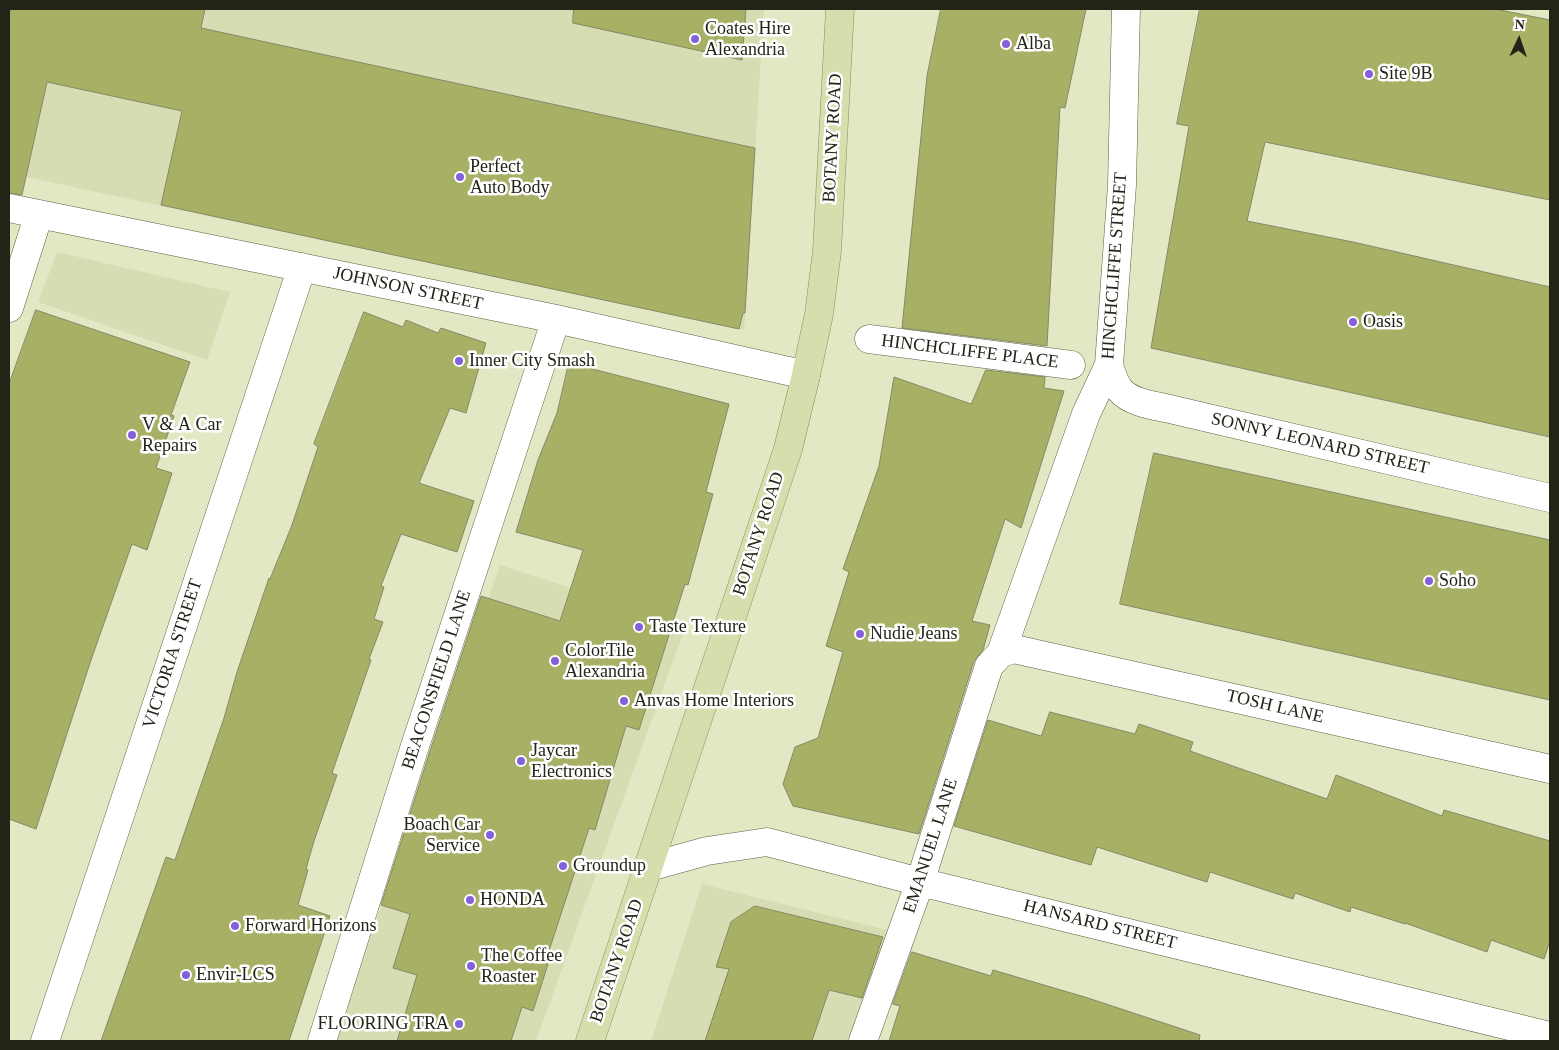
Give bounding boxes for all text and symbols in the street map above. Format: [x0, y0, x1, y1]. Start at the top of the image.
north arrow [1494, 15, 1544, 65]
text: N [1514, 17, 1525, 32]
place label: Coates Hire Alexandria [705, 18, 790, 60]
marker: Coates Hire Alexandria [689, 33, 701, 45]
place label: Alba [1016, 33, 1051, 55]
marker: Alba [1000, 38, 1012, 50]
place label: Site 9B [1379, 63, 1433, 85]
marker: Site 9B [1363, 68, 1375, 80]
street label: BOTANY ROAD [819, 73, 847, 203]
place label: Perfect Auto Body [470, 156, 550, 198]
marker: Perfect Auto Body [454, 171, 466, 183]
street label: HINCHCLIFFE STREET [1098, 172, 1132, 360]
street label: JOHNSON STREET [331, 263, 485, 315]
place label: Oasis [1363, 311, 1403, 333]
marker: Oasis [1347, 316, 1359, 328]
street label: HINCHCLIFFE PLACE [880, 330, 1060, 374]
place label: Inner City Smash [469, 350, 595, 372]
marker: Inner City Smash [453, 355, 465, 367]
street label: SONNY LEONARD STREET [1209, 408, 1431, 480]
place label: V & A Car Repairs [142, 414, 221, 456]
marker: V & A Car Repairs [126, 429, 138, 441]
street label: BOTANY ROAD [729, 469, 789, 599]
place label: Soho [1439, 570, 1476, 592]
marker: Soho [1423, 575, 1435, 587]
street label: VICTORIA STREET [139, 576, 207, 732]
street label: BEACONSFIELD LANE [398, 588, 476, 772]
place label: Taste Texture [649, 616, 746, 638]
marker: Taste Texture [633, 621, 645, 633]
place label: Nudie Jeans [870, 623, 957, 645]
marker: Nudie Jeans [854, 628, 866, 640]
place label: ColorTile Alexandria [565, 640, 645, 682]
marker: ColorTile Alexandria [549, 655, 561, 667]
street label: TOSH LANE [1224, 685, 1326, 729]
place label: Anvas Home Interiors [634, 690, 794, 712]
marker: Anvas Home Interiors [618, 695, 630, 707]
place label: Jaycar Electronics [531, 740, 612, 782]
marker: Jaycar Electronics [515, 755, 527, 767]
street label: EMANUEL LANE [899, 776, 963, 916]
place label: Boach Car Service [404, 814, 480, 856]
marker: Boach Car Service [484, 829, 496, 841]
place label: Groundup [573, 855, 646, 877]
marker: Groundup [557, 860, 569, 872]
place label: HONDA [480, 889, 545, 911]
marker: HONDA [464, 894, 476, 906]
street label: HANSARD STREET [1021, 895, 1179, 955]
street label: BOTANY ROAD [586, 896, 648, 1026]
place label: Forward Horizons [245, 915, 376, 937]
marker: Forward Horizons [229, 920, 241, 932]
place label: The Coffee Roaster [481, 945, 562, 988]
marker: The Coffee Roaster [465, 960, 477, 972]
place label: Envir-LCS [196, 964, 275, 986]
marker: Envir-LCS [180, 969, 192, 981]
place label: FLOORING TRA [317, 1013, 449, 1035]
marker: FLOORING TRA [453, 1018, 465, 1030]

